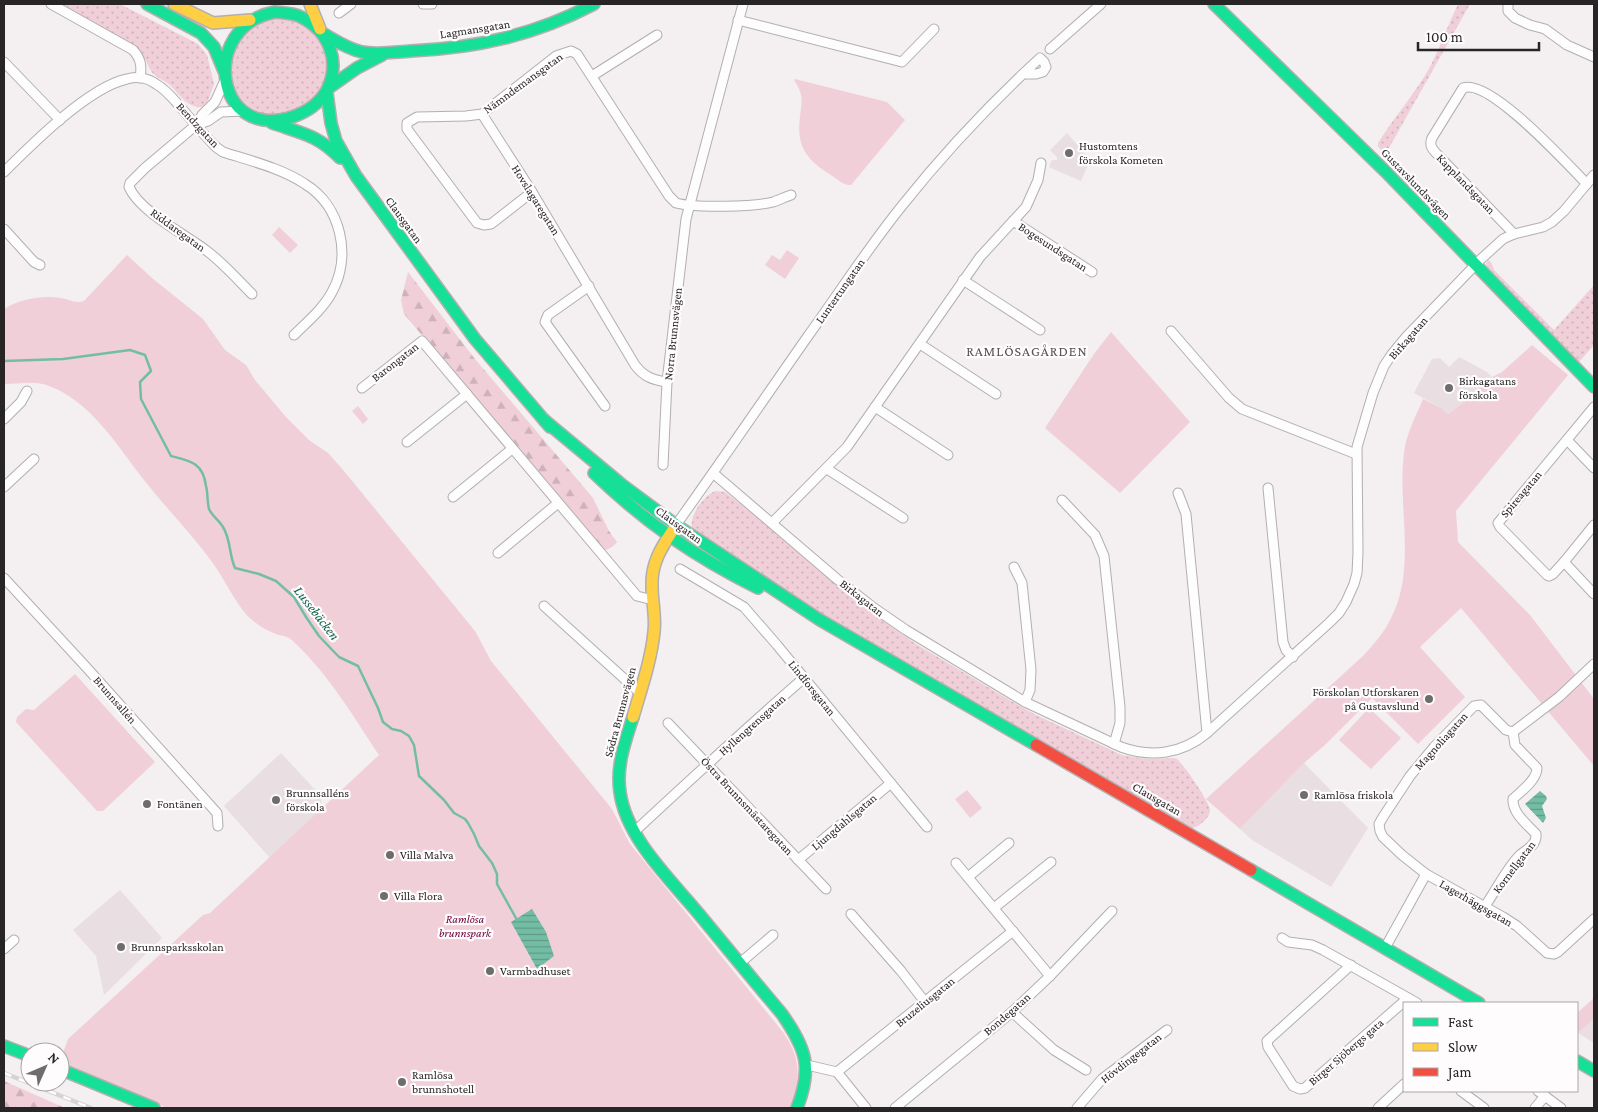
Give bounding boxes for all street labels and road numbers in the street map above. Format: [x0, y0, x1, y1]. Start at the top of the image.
street label: Lagmansgatan [439, 16, 512, 41]
street label: Nämndemansgatan [481, 49, 566, 116]
street label: Bendzgatan [173, 99, 223, 151]
street label: Gustavslundsvägen [1378, 145, 1454, 223]
street label: Kapplandsgatan [1434, 151, 1499, 217]
street label: Hovslagaregatan [509, 162, 564, 238]
street label: Clausgatan [382, 194, 426, 246]
street label: Riddaregatan [148, 205, 209, 255]
street label: Bogesundsgatan [1016, 220, 1091, 275]
street label: Luntertungatan [812, 255, 868, 326]
street label: Norra Brunnsvägen [661, 286, 685, 381]
street label: Birkagatan [1386, 313, 1431, 362]
street label: Barongatan [369, 339, 422, 385]
street label: Spireagatan [1497, 467, 1545, 520]
street label: Clausgatan [653, 503, 705, 547]
street label: Birkagatan [837, 576, 887, 620]
street label: Lindforsgatan [785, 657, 839, 719]
street label: Södra Brunnsvägen [601, 665, 639, 759]
street label: Brunnsallén [91, 673, 140, 727]
street label: Hyllengrensgatan [716, 691, 789, 759]
street label: Magnoliagatan [1411, 709, 1471, 773]
street label: Östra Brunnsmästaregatan [698, 754, 797, 858]
street label: Clausgatan [1130, 779, 1184, 819]
street label: Ljungdahlsgatan [809, 790, 880, 853]
street label: Kornellgatan [1490, 838, 1539, 896]
street label: Lagerhäggsgatan [1437, 876, 1516, 930]
street label: Bruzeliusgatan [893, 974, 958, 1030]
street label: Bondegatan [981, 989, 1034, 1038]
street label: Birger Sjöbergs gata [1306, 1015, 1387, 1088]
street label: Hövdingegatan [1098, 1030, 1165, 1086]

